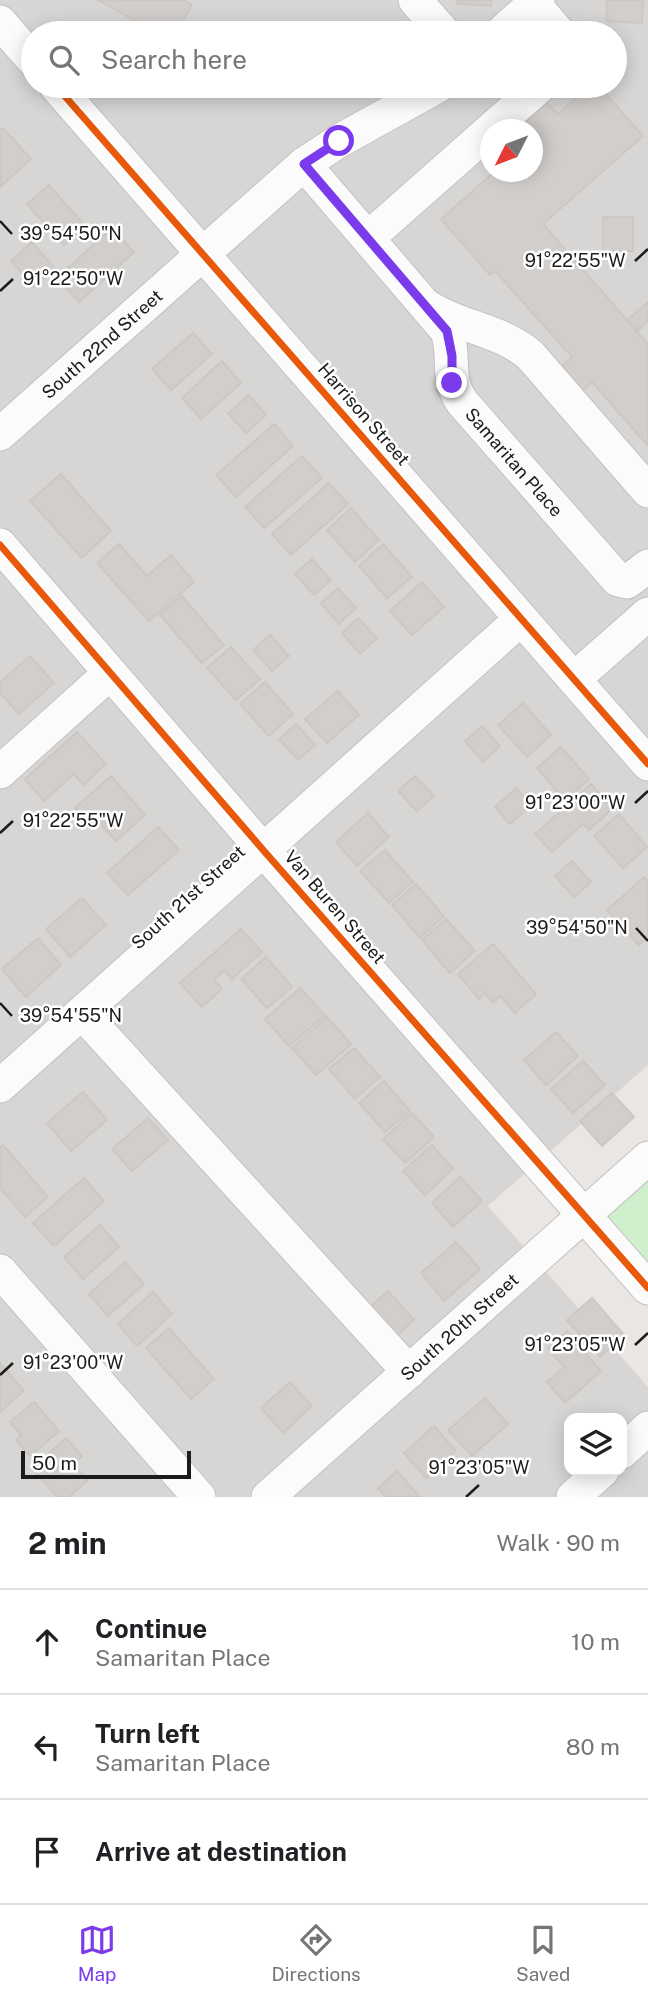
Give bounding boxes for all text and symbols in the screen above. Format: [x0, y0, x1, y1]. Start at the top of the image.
search box [21, 21, 627, 98]
icon: search [45, 41, 83, 79]
text: Search here [101, 44, 247, 75]
north arrow [480, 119, 543, 182]
route start [323, 125, 354, 156]
text: 39°54'50"N [20, 223, 122, 244]
text: 91°22'55"W [525, 250, 625, 271]
text: 91°22'50"W [23, 268, 123, 289]
street label: South 22nd Street [37, 285, 166, 403]
street label: Harrison Street [314, 358, 414, 470]
route end [436, 367, 467, 398]
street label: Samaritan Place [461, 403, 568, 521]
text: 91°23'00"W [525, 792, 625, 813]
text: 91°22'55"W [23, 810, 123, 831]
street label: South 21st Street [127, 841, 249, 953]
street label: Van Buren Street [280, 846, 390, 968]
text: 39°54'50"N [526, 917, 628, 938]
text: 39°54'55"N [20, 1005, 122, 1026]
street label: South 20th Street [396, 1269, 522, 1385]
text: 91°23'05"W [525, 1334, 625, 1355]
text: 91°23'00"W [23, 1352, 123, 1373]
map controls [564, 1413, 627, 1476]
button: layers [564, 1413, 627, 1476]
scale bar [21, 1448, 191, 1480]
text: 50 m [32, 1452, 77, 1474]
text: 91°23'05"W [429, 1457, 529, 1478]
text: 2 min [28, 1525, 107, 1561]
text: Walk · 90 m [497, 1529, 620, 1556]
text: Continue [95, 1613, 207, 1644]
icon: ahead [28, 1623, 66, 1661]
text: 10 m [571, 1628, 620, 1655]
text: Samaritan Place [95, 1644, 270, 1671]
text: Turn left [95, 1718, 200, 1749]
icon: left [28, 1728, 66, 1766]
text: 80 m [566, 1733, 620, 1760]
text: Samaritan Place [95, 1749, 270, 1776]
icon: arrive [28, 1833, 66, 1871]
text: Arrive at destination [95, 1836, 347, 1867]
tab: Map [78, 1921, 116, 1985]
tab: Directions [271, 1921, 361, 1985]
tab: Saved [516, 1921, 570, 1985]

